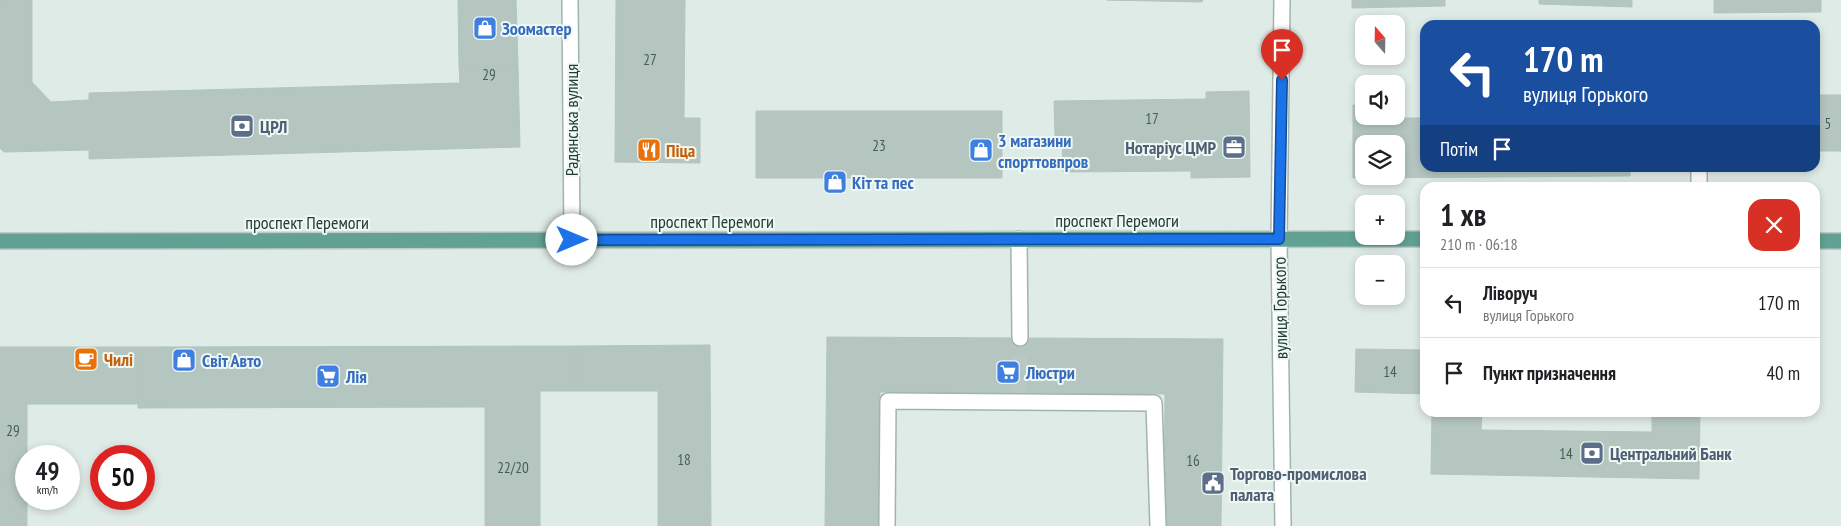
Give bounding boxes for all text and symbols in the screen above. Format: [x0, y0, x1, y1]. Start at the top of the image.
shop icon: Зоомастер [472, 15, 498, 41]
north arrow [1355, 15, 1405, 65]
map controls [1355, 15, 1405, 305]
place label: Зоомастер [502, 17, 571, 40]
pin [1261, 29, 1303, 80]
icon: arrive [1268, 36, 1296, 64]
text: 170 m [1523, 36, 1604, 82]
icon: left [1440, 40, 1505, 105]
house number: 27 [643, 50, 657, 69]
street label: Радянська вулиця [560, 64, 583, 176]
house number: 29 [482, 65, 496, 84]
button: sound [1355, 75, 1405, 125]
text: вулиця Горького [1523, 80, 1648, 108]
house number: 17 [1145, 109, 1159, 128]
bank icon: ЦРЛ [229, 113, 255, 139]
house number: 5 [1825, 114, 1831, 133]
place label: ЦРЛ [260, 115, 287, 138]
place label: 3 магазини спорттовпров [998, 129, 1089, 173]
office icon: Нотаріус ЦМР [1221, 134, 1247, 160]
button: layers [1355, 135, 1405, 185]
icon: arrive [1488, 135, 1516, 163]
house number: 23 [872, 136, 886, 155]
place label: Нотаріус ЦМР [1125, 136, 1216, 159]
restaurant icon: Піца [636, 137, 662, 163]
shop icon: 3 магазини спорттовпров [968, 137, 994, 163]
text: Потім [1440, 137, 1478, 161]
place label: Піца [666, 139, 695, 162]
shop icon: Кіт та пес [822, 169, 848, 195]
place label: Кіт та пес [852, 171, 914, 194]
button: + [1355, 195, 1405, 245]
text: 1 хв [1440, 195, 1486, 234]
button: close [1748, 199, 1800, 251]
street label: проспект Перемоги [1055, 209, 1179, 232]
street label: проспект Перемоги [650, 210, 774, 233]
street label: проспект Перемоги [245, 211, 369, 234]
position arrow [545, 213, 597, 265]
text: 210 m · 06:18 [1440, 234, 1518, 254]
button: − [1355, 255, 1405, 305]
street label: вулиця Горького [1268, 256, 1292, 359]
text: Ліворуч [1483, 281, 1537, 305]
icon: left [1440, 289, 1468, 317]
text: 170 m [1758, 291, 1800, 315]
text: вулиця Горького [1483, 305, 1574, 325]
cafe icon: Чилі [73, 346, 99, 372]
shop icon: Світ Авто [171, 347, 197, 373]
place label: Чилі [104, 348, 133, 371]
place label: Світ Авто [202, 349, 261, 372]
supermarket icon: Люстри [995, 359, 1021, 385]
icon: arrive [1440, 359, 1468, 387]
place label: Люстри [1025, 361, 1075, 384]
text: Пункт призначення [1483, 361, 1616, 385]
text: 40 m [1767, 361, 1800, 385]
house number: 14 [1383, 362, 1397, 381]
supermarket icon: Лія [315, 363, 341, 389]
place label: Лія [345, 365, 367, 388]
house number: 29 [6, 421, 20, 440]
bank icon: Центральний Банк [1579, 440, 1605, 466]
place label: Центральний Банк [1610, 442, 1732, 465]
house number: 14 [1559, 444, 1573, 463]
speed limit sign: 50 [90, 445, 155, 510]
house number: 18 [677, 450, 691, 469]
house number: 16 [1186, 451, 1200, 470]
text: 49 [36, 455, 59, 487]
house number: 22/20 [497, 458, 529, 477]
place label: Торгово-промислова палата [1230, 462, 1367, 506]
public building icon: Торгово-промислова палата [1200, 470, 1226, 496]
text: km/h [37, 482, 58, 497]

